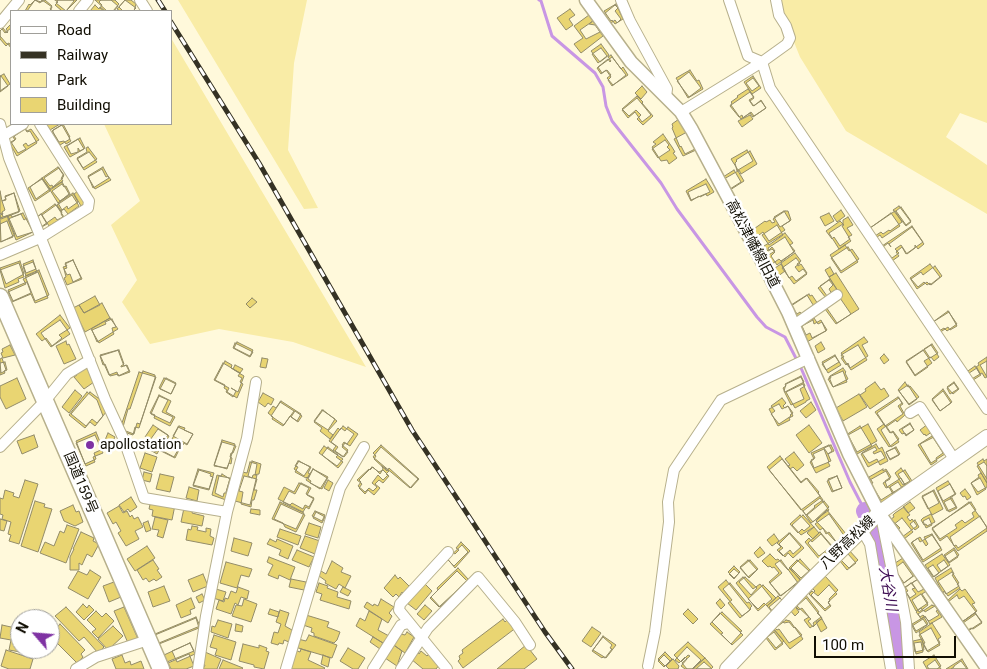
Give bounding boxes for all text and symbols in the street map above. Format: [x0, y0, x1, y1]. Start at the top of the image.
legend [10, 10, 172, 125]
text: Road [57, 21, 91, 39]
text: Railway [57, 46, 108, 64]
text: Park [57, 71, 87, 89]
text: Building [57, 96, 111, 114]
street label: 高松津幡線旧道 [722, 197, 782, 291]
place label: apollostation [100, 437, 181, 453]
marker: apollostation [84, 439, 96, 451]
street label: 国道159号 [59, 450, 101, 516]
street label: 八野高松線 [817, 513, 879, 573]
water label: 大谷川 [874, 565, 900, 613]
north arrow [10, 609, 60, 659]
text: N [13, 620, 32, 636]
scale bar [817, 626, 960, 658]
text: 100 m [822, 636, 864, 654]

